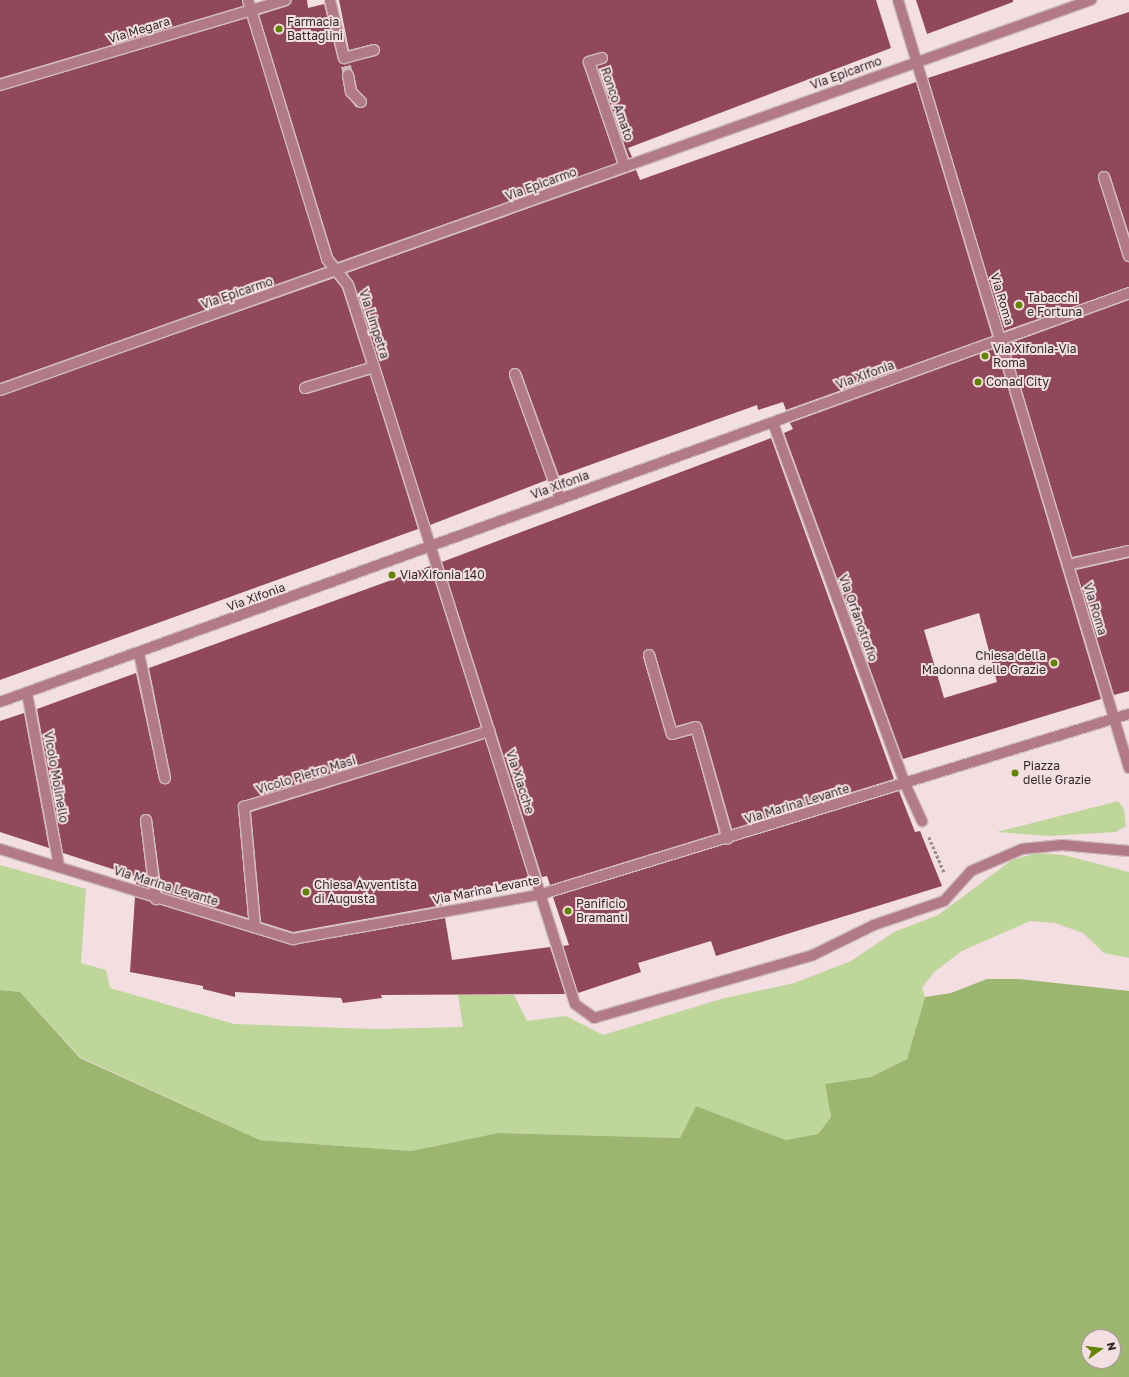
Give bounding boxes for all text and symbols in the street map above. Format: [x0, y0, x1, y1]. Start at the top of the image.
street label: Via Megara [106, 14, 172, 46]
place label: Farmacia Battaglini [287, 15, 343, 43]
marker: Farmacia Battaglini [274, 24, 284, 34]
street label: Via Epicarmo [808, 53, 884, 93]
street label: Ronco Amato [598, 65, 636, 143]
street label: Via Epicarmo [503, 164, 579, 204]
street label: Via Roma [987, 271, 1017, 327]
street label: Via Epicarmo [199, 274, 275, 312]
street label: Via Limpetra [356, 287, 392, 361]
place label: Tabacchi e Fortuna [1027, 291, 1082, 319]
marker: Tabacchi e Fortuna [1014, 300, 1024, 310]
place label: Via Xifonia-Via Roma [993, 342, 1077, 370]
marker: Via Xifonia-Via Roma [980, 351, 990, 361]
street label: Via Xifonia [834, 358, 896, 392]
place label: Conad City [986, 375, 1049, 389]
marker: Conad City [973, 377, 983, 387]
street label: Via Xifonia [529, 468, 591, 502]
place label: Via Xifonia 140 [400, 568, 485, 582]
marker: Via Xifonia 140 [387, 570, 397, 580]
street label: Via Orfanotrofio [836, 573, 880, 663]
street label: Via Xifonia [225, 580, 287, 614]
street label: Via Roma [1080, 581, 1110, 637]
place label: Chiesa della Madonna delle Grazie [922, 649, 1046, 677]
marker: Chiesa della Madonna delle Grazie [1049, 658, 1059, 668]
street label: Vicolo Molinello [41, 730, 71, 824]
street label: Via Xiacche [503, 748, 537, 816]
street label: Vicolo Pietro Masi [255, 753, 357, 797]
place label: Piazza delle Grazie [1023, 759, 1091, 787]
marker: Piazza delle Grazie [1010, 768, 1020, 778]
street label: Via Marina Levante [743, 781, 851, 827]
street label: Via Marina Levante [112, 863, 220, 909]
street label: Via Marina Levante [431, 873, 541, 907]
place label: Chiesa Avventista di Augusta [314, 878, 417, 906]
marker: Chiesa Avventista di Augusta [301, 887, 311, 897]
place label: Panificio Bramanti [576, 897, 628, 925]
marker: Panificio Bramanti [563, 906, 573, 916]
north arrow [1081, 1329, 1121, 1369]
text: N [1105, 1341, 1119, 1352]

